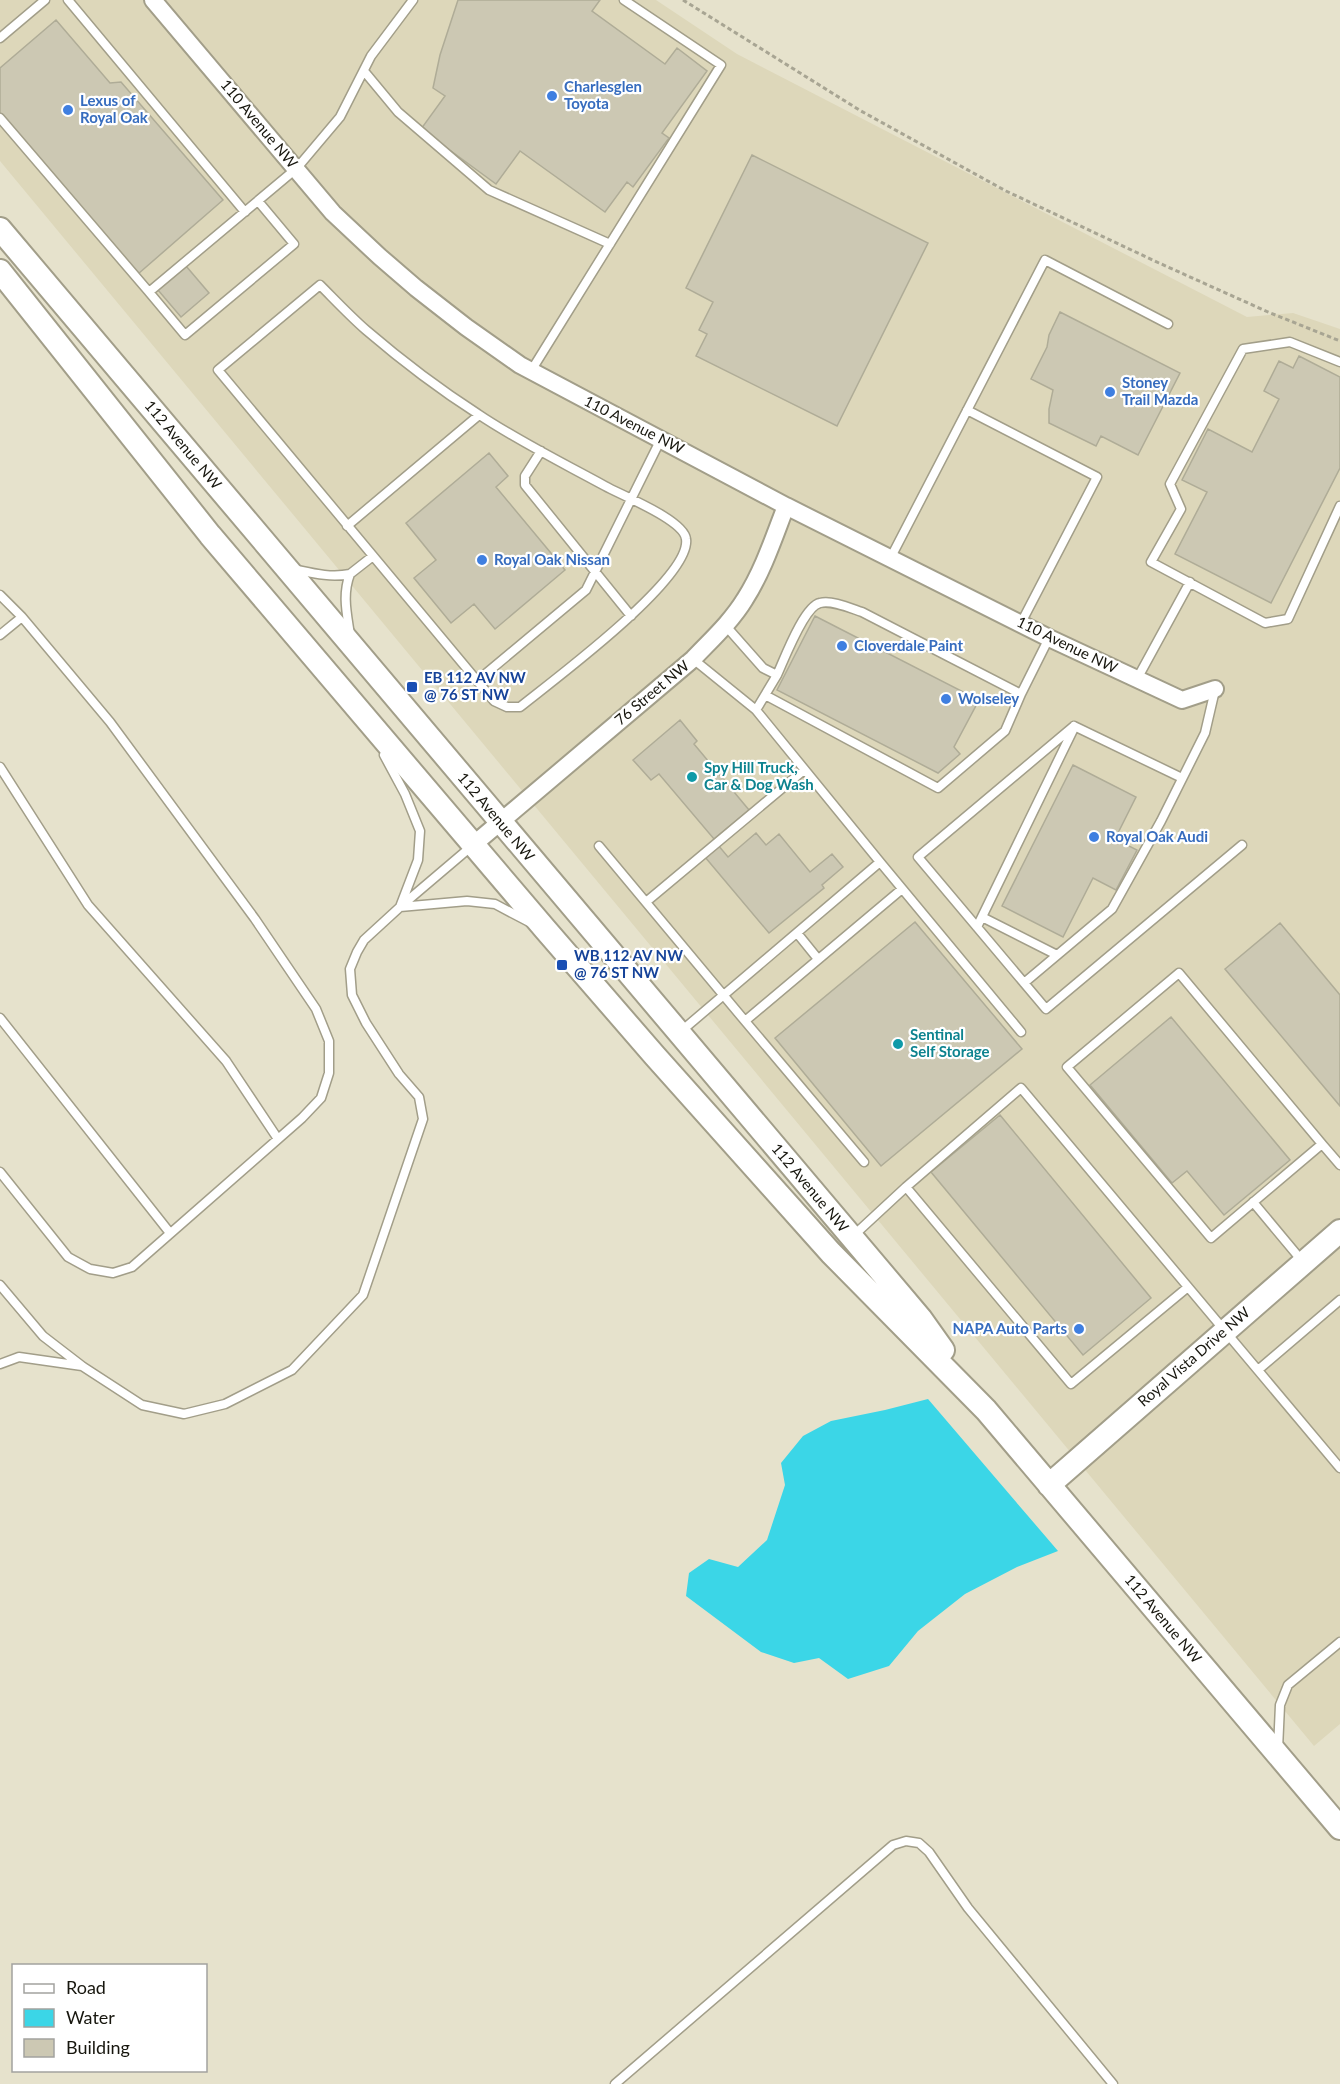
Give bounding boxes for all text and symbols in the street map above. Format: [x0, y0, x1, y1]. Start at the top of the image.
street label: 110 Avenue NW [218, 75, 302, 172]
place label: Charlesglen Toyota [564, 77, 642, 112]
marker: Charlesglen Toyota [545, 89, 559, 103]
place label: Lexus of Royal Oak [80, 91, 149, 126]
marker: Lexus of Royal Oak [61, 103, 75, 117]
place label: Stoney Trail Mazda [1122, 373, 1198, 408]
marker: Stoney Trail Mazda [1103, 385, 1117, 399]
street label: 110 Avenue NW [581, 391, 688, 457]
street label: 112 Avenue NW [142, 396, 226, 493]
place label: Royal Oak Nissan [494, 550, 610, 568]
marker: Royal Oak Nissan [475, 553, 489, 567]
street label: 110 Avenue NW [1014, 612, 1121, 676]
place label: Cloverdale Paint [854, 636, 963, 654]
marker: Cloverdale Paint [835, 639, 849, 653]
street label: 76 Street NW [611, 656, 693, 729]
place label: EB 112 AV NW @ 76 ST NW [424, 668, 526, 703]
marker: EB 112 AV NW @ 76 ST NW [405, 680, 419, 694]
place label: Wolseley [958, 689, 1019, 707]
marker: Wolseley [939, 692, 953, 706]
place label: Spy Hill Truck, Car & Dog Wash [704, 758, 814, 793]
street label: 112 Avenue NW [455, 768, 539, 865]
marker: Spy Hill Truck, Car & Dog Wash [685, 770, 699, 784]
place label: Royal Oak Audi [1106, 827, 1208, 845]
marker: Royal Oak Audi [1087, 830, 1101, 844]
place label: WB 112 AV NW @ 76 ST NW [574, 946, 683, 981]
marker: WB 112 AV NW @ 76 ST NW [555, 958, 569, 972]
place label: Sentinal Self Storage [910, 1025, 990, 1060]
marker: Sentinal Self Storage [891, 1037, 905, 1051]
street label: 112 Avenue NW [769, 1139, 853, 1236]
street label: Royal Vista Drive NW [1134, 1302, 1253, 1410]
place label: NAPA Auto Parts [953, 1319, 1067, 1337]
marker: NAPA Auto Parts [1072, 1322, 1086, 1336]
street label: 112 Avenue NW [1122, 1570, 1206, 1667]
legend [12, 1964, 207, 2072]
text: Road [66, 1976, 106, 1998]
text: Water [66, 2006, 115, 2028]
text: Building [66, 2036, 130, 2058]

